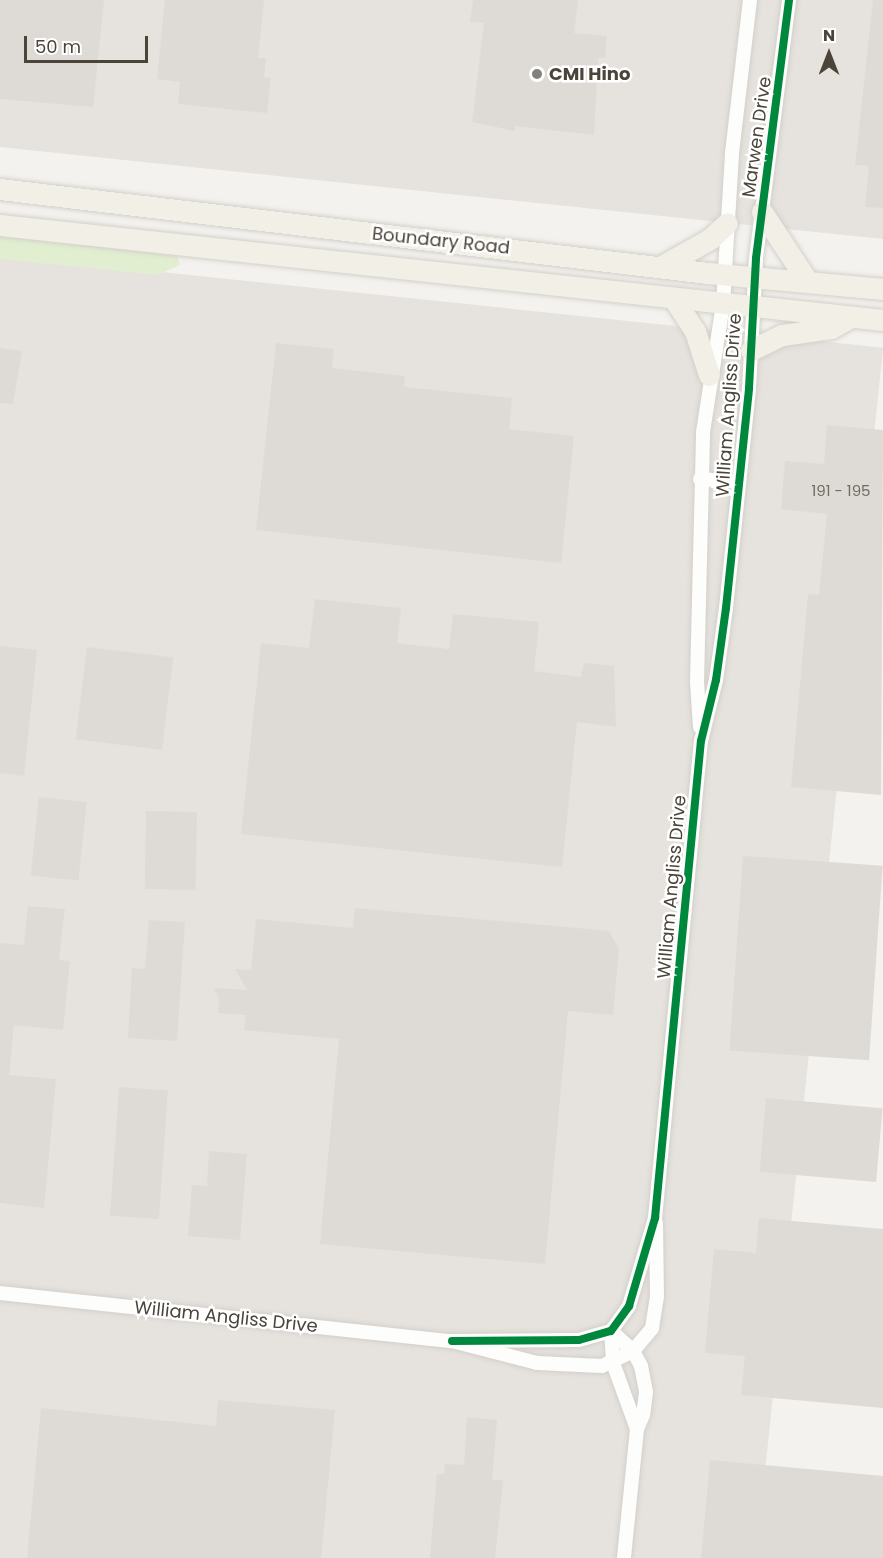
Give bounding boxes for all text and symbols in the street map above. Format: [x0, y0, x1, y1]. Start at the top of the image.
scale bar [27, 24, 152, 62]
north arrow [799, 24, 859, 84]
text: N [823, 24, 835, 47]
text: 50 m [35, 34, 81, 59]
place label: CMI Hino [549, 63, 630, 85]
marker: CMI Hino [530, 67, 544, 81]
street label: Marwen Drive [738, 75, 776, 199]
street label: Boundary Road [371, 223, 511, 259]
street label: William Angliss Drive [712, 312, 746, 498]
house number: 191 - 195 [812, 482, 870, 500]
street label: William Angliss Drive [653, 794, 691, 980]
street label: William Angliss Drive [133, 1297, 319, 1337]

